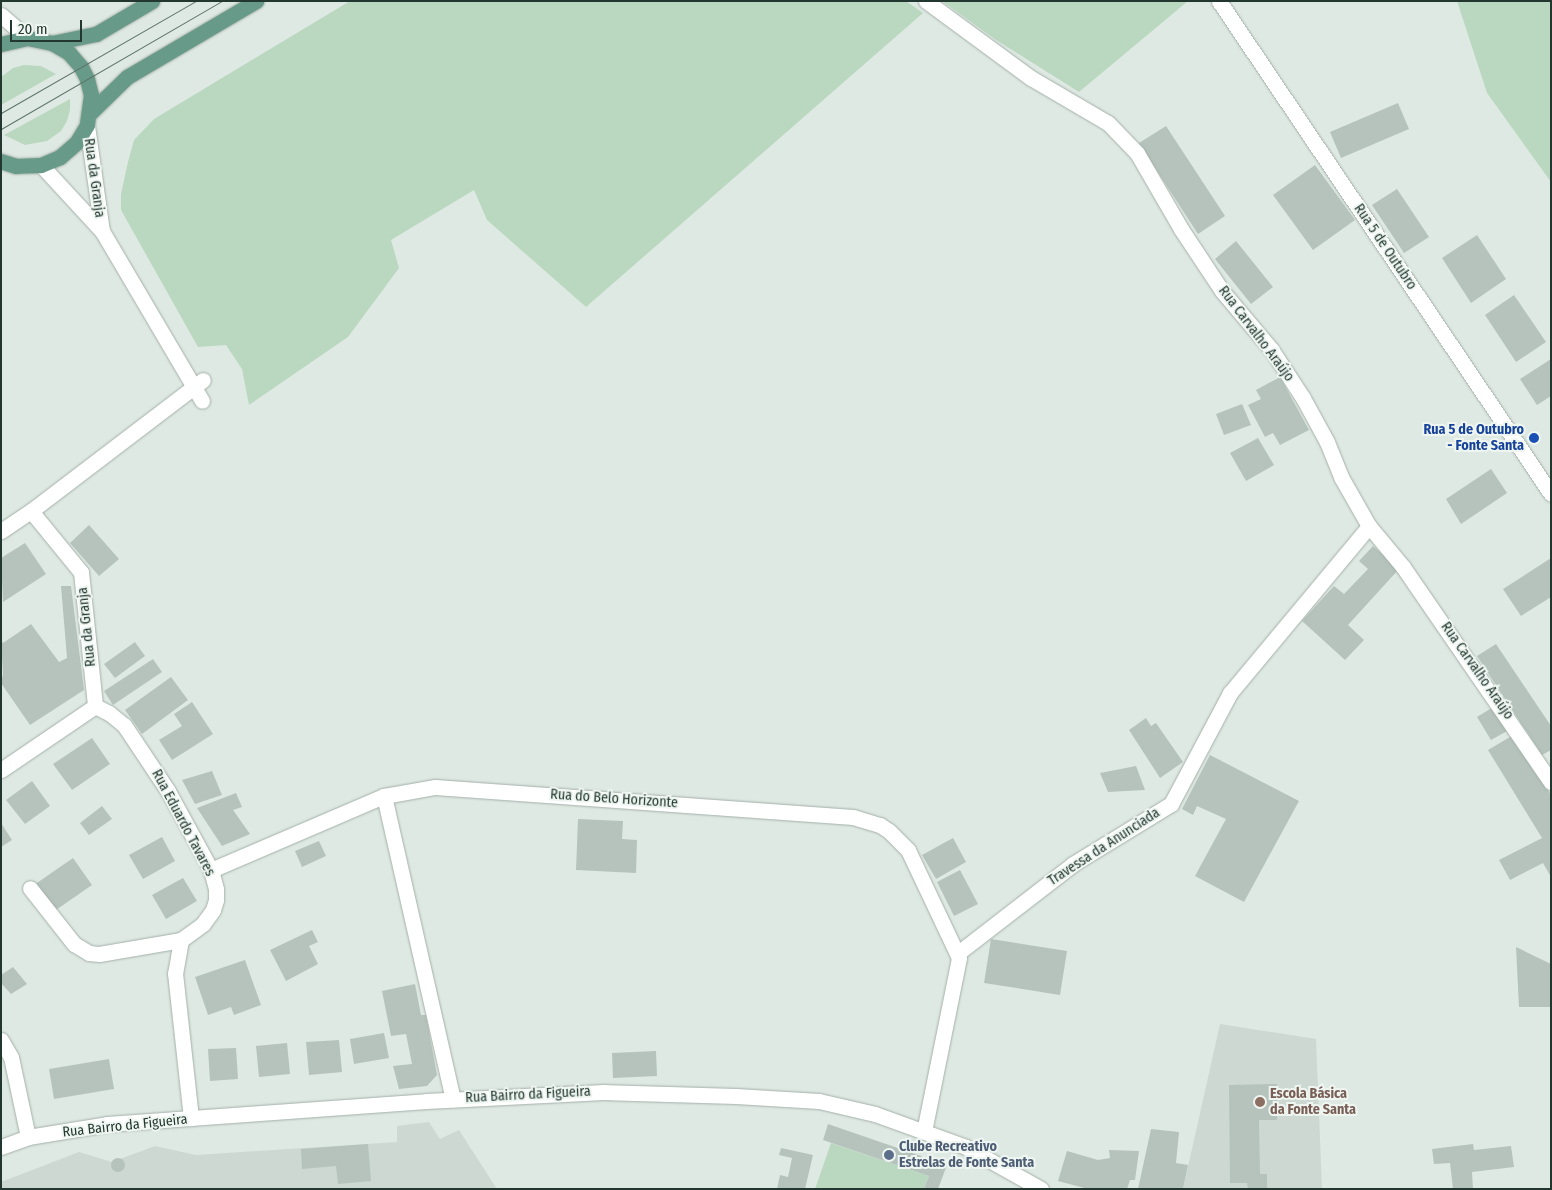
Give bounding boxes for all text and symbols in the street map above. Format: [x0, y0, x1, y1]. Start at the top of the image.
scale bar [12, 10, 85, 42]
text: 20 m [18, 20, 48, 38]
street label: Rua da Granja [80, 137, 108, 219]
street label: Rua 5 de Outubro [1350, 201, 1420, 293]
street label: Rua Carvalho Araújo [1215, 283, 1297, 385]
place label: Rua 5 de Outubro - Fonte Santa [1423, 422, 1524, 454]
marker: Rua 5 de Outubro - Fonte Santa [1528, 432, 1540, 444]
street label: Rua da Granja [74, 586, 100, 668]
street label: Rua Carvalho Araújo [1437, 619, 1517, 723]
street label: Rua Eduardo Tavares [148, 767, 218, 879]
street label: Rua do Belo Horizonte [550, 786, 678, 812]
street label: Travessa da Anunciada [1045, 805, 1163, 889]
street label: Rua Bairro da Figueira [465, 1083, 591, 1107]
place label: Escola Básica da Fonte Santa [1270, 1086, 1356, 1118]
marker: Escola Básica da Fonte Santa [1254, 1096, 1266, 1108]
street label: Rua Bairro da Figueira [62, 1111, 188, 1141]
place label: Clube Recreativo Estrelas de Fonte Santa [899, 1139, 1034, 1172]
marker: Clube Recreativo Estrelas de Fonte Santa [883, 1149, 895, 1161]

